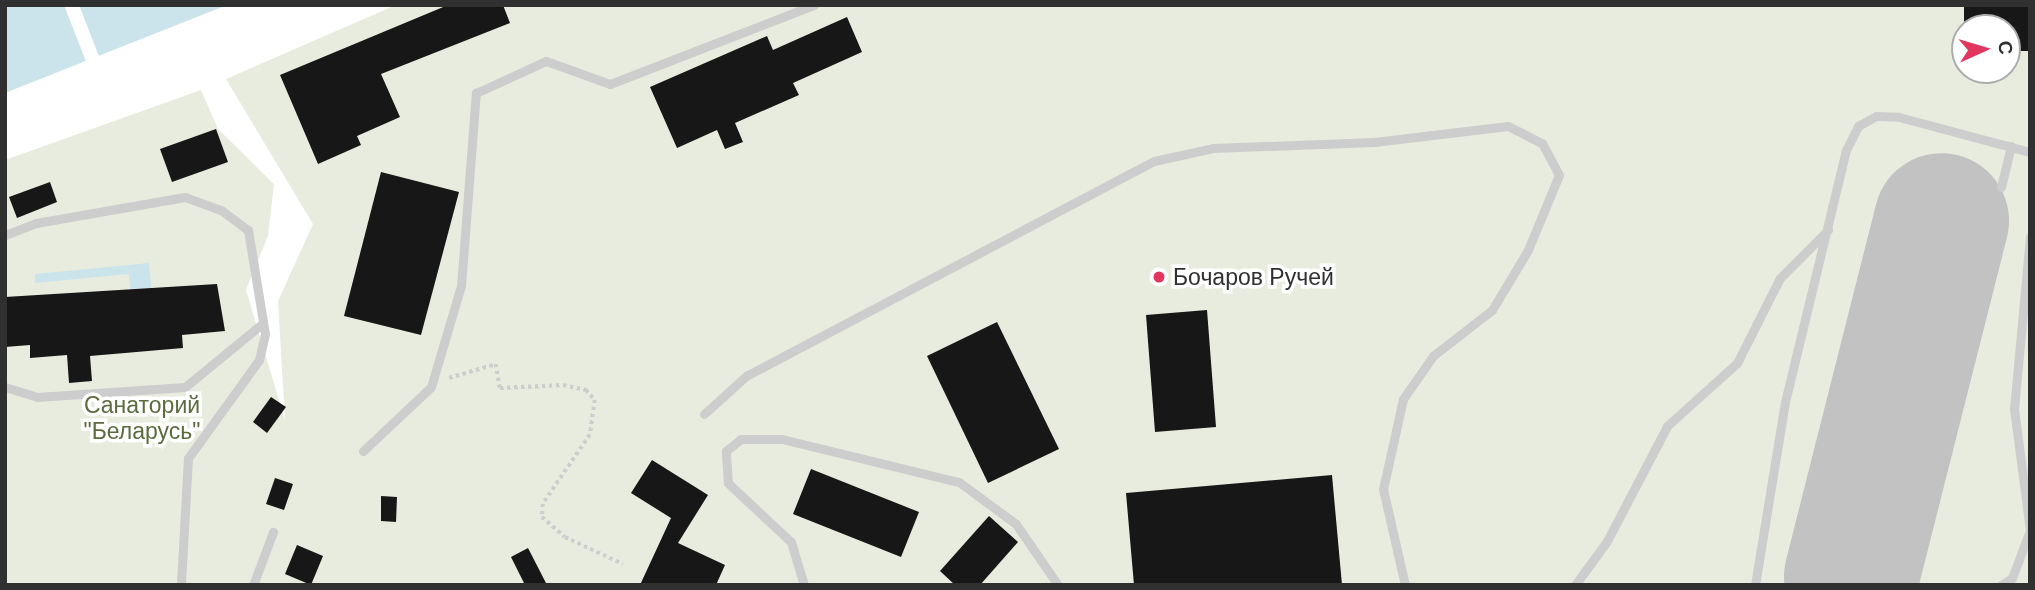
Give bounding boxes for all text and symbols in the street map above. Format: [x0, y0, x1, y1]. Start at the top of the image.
north arrow [1951, 14, 2021, 84]
text: С [1994, 40, 2016, 55]
place label: Бочаров Ручей [1173, 263, 1334, 291]
marker: Бочаров Ручей [1151, 269, 1167, 285]
park label: Санаторий "Беларусь" [84, 391, 200, 445]

